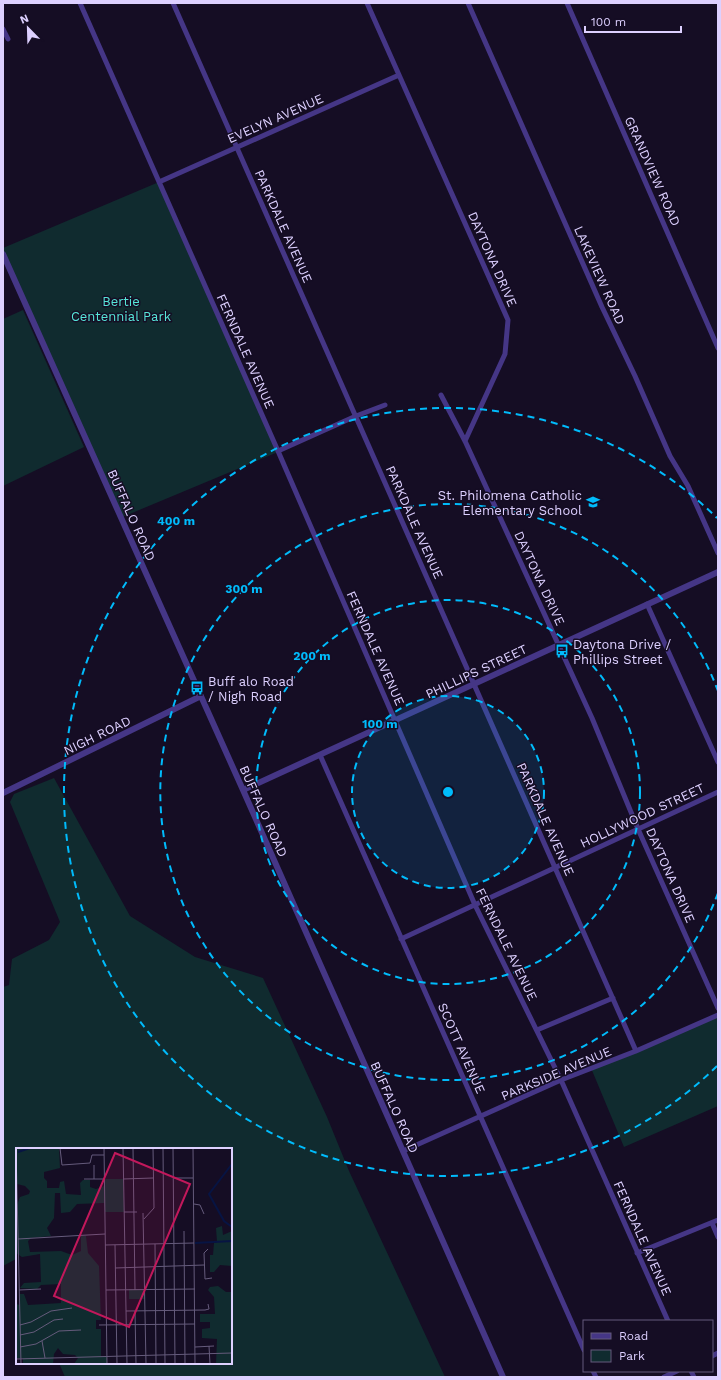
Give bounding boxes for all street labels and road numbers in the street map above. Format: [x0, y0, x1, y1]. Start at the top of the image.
street label: EVELYN AVENUE [225, 91, 326, 146]
street label: GRANDVIEW ROAD [622, 114, 683, 228]
street label: PARKDALE AVENUE [252, 167, 315, 285]
street label: DAYTONA DRIVE [465, 209, 520, 309]
street label: LAKEVIEW ROAD [571, 224, 628, 327]
street label: FERNDALE AVENUE [214, 292, 278, 411]
street label: PARKDALE AVENUE [383, 463, 446, 581]
street label: BUFFALO ROAD [105, 467, 158, 563]
street label: DAYTONA DRIVE [511, 529, 568, 628]
street label: FERNDALE AVENUE [344, 589, 408, 708]
street label: PHILLIPS STREET [423, 641, 529, 702]
street label: NIGH ROAD [61, 713, 133, 758]
street label: PARKDALE AVENUE [514, 760, 577, 878]
street label: BUFFALO ROAD [237, 763, 290, 859]
street label: HOLLYWOOD STREET [578, 780, 707, 851]
street label: DAYTONA DRIVE [643, 825, 698, 925]
street label: FERNDALE AVENUE [473, 885, 540, 1003]
street label: SCOTT AVENUE [435, 1001, 488, 1096]
street label: PARKSIDE AVENUE [499, 1043, 613, 1103]
street label: BUFFALO ROAD [368, 1059, 421, 1155]
street label: FERNDALE AVENUE [611, 1179, 675, 1298]

